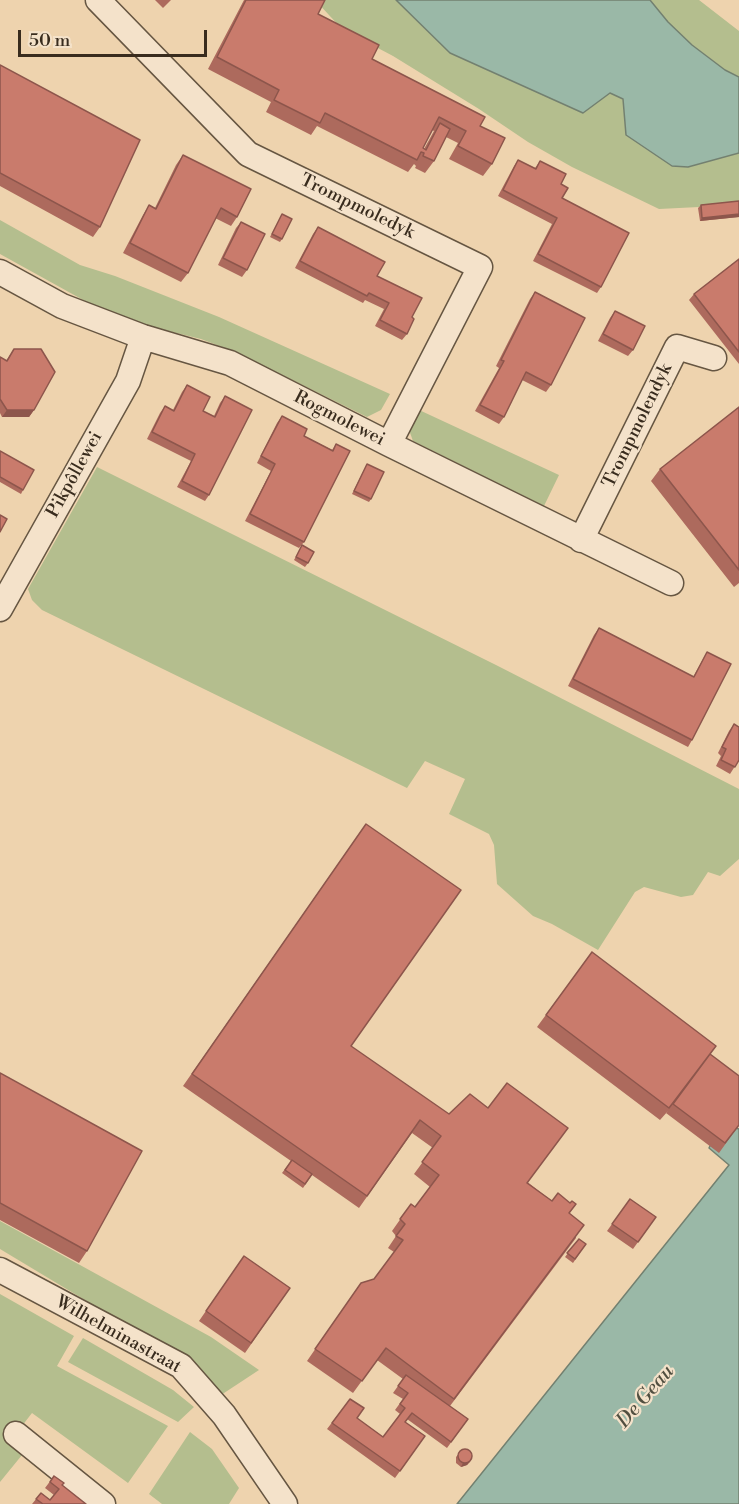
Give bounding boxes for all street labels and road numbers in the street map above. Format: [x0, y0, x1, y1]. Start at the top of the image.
street label: Trompmoledyk [296, 170, 418, 244]
street label: Trompmolendyk [599, 360, 677, 492]
street label: Rogmolewei [290, 387, 388, 451]
street label: Pikpôllewei [42, 428, 108, 522]
street label: Wilhelminastraat [51, 1292, 185, 1378]

